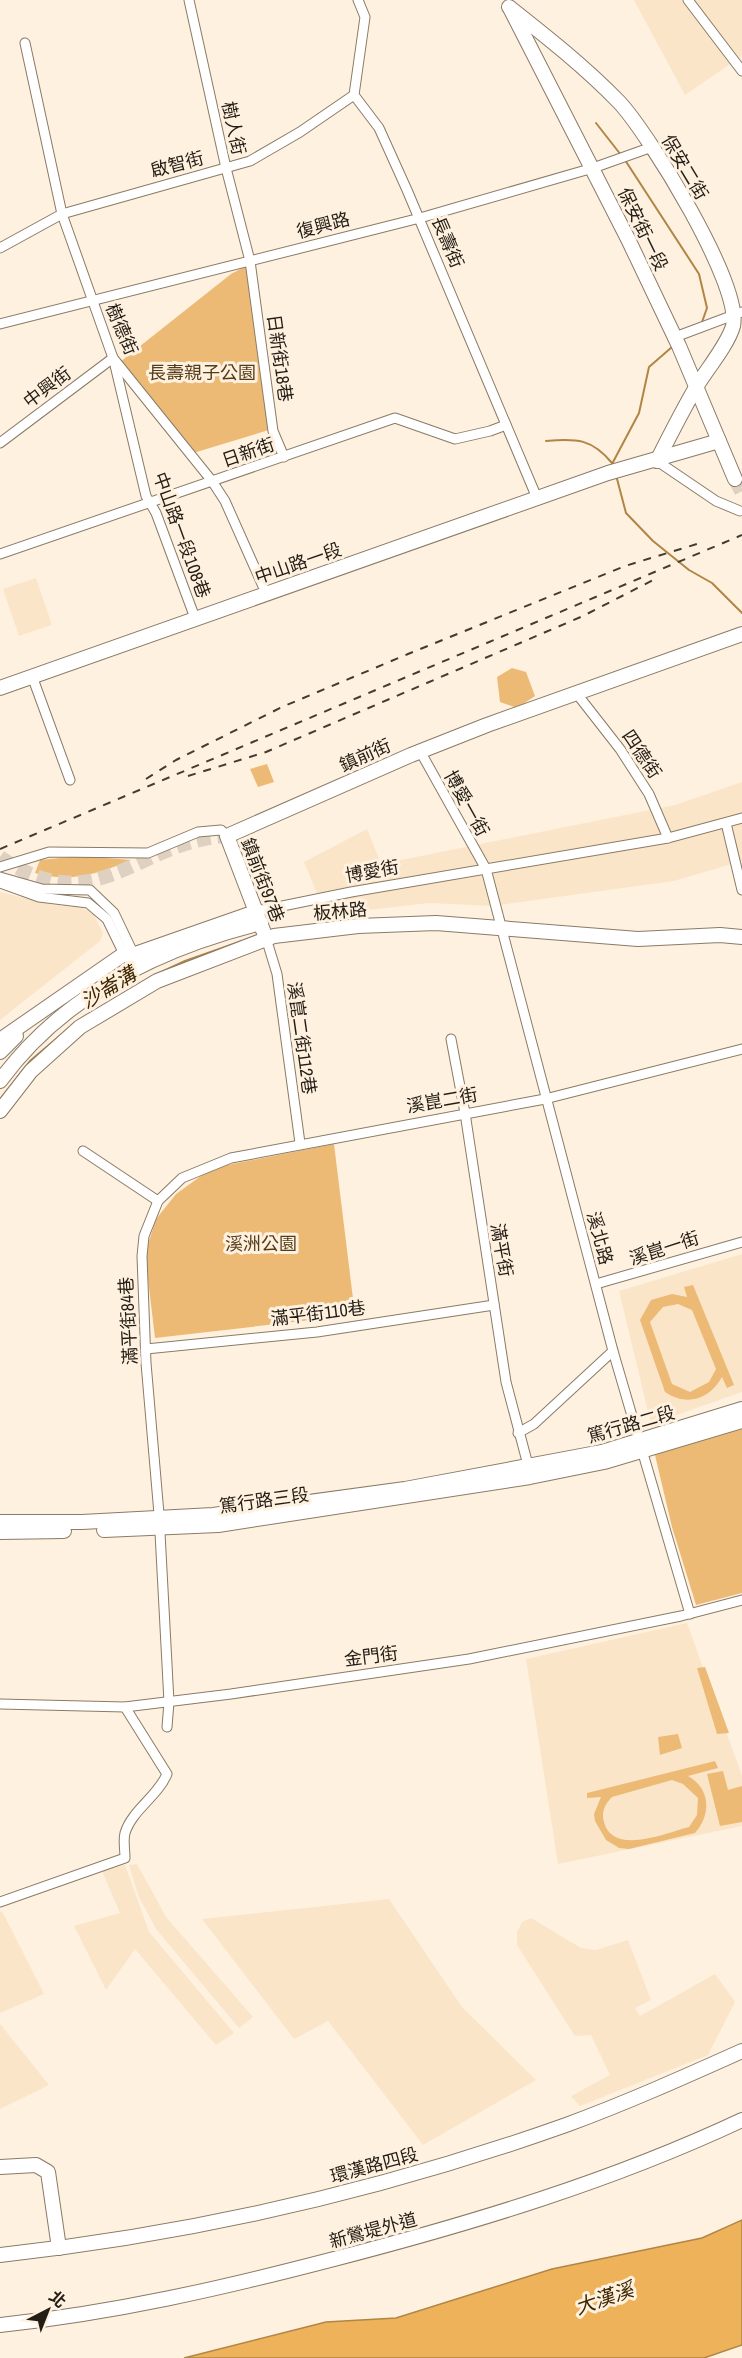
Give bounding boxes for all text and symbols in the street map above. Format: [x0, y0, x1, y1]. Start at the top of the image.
street label: 樹人街 [216, 99, 252, 157]
street label: 保安二街 [656, 130, 714, 204]
street label: 啟智街 [148, 145, 206, 183]
street label: 保安街一段 [612, 183, 674, 275]
street label: 復興路 [294, 206, 352, 244]
street label: 長壽街 [426, 212, 470, 272]
street label: 樹德街 [100, 299, 144, 359]
street label: 日新街18巷 [261, 312, 299, 404]
park label: 長壽親子公園 [148, 360, 256, 385]
street label: 中興街 [18, 361, 76, 413]
street label: 日新街 [218, 431, 278, 473]
street label: 中山路一段108巷 [148, 468, 216, 602]
street label: 中山路一段 [251, 537, 345, 589]
street label: 四德街 [617, 725, 667, 783]
street label: 鎮前街 [335, 733, 395, 777]
street label: 博愛一街 [439, 765, 495, 841]
street label: 鎮前街97巷 [235, 834, 291, 926]
street label: 博愛街 [343, 854, 401, 888]
street label: 板林路 [312, 896, 368, 926]
water label: 沙崙溝 [75, 958, 143, 1014]
street label: 溪崑二街112巷 [282, 980, 322, 1096]
street label: 溪崑二街 [404, 1081, 480, 1119]
street label: 溪北路 [581, 1209, 619, 1267]
street label: 滿平街 [485, 1221, 519, 1279]
street label: 溪崑一街 [626, 1225, 702, 1271]
park label: 溪洲公園 [225, 1231, 297, 1256]
street label: 滿平街84巷 [113, 1276, 143, 1366]
street label: 滿平街110巷 [269, 1295, 367, 1331]
street label: 篤行路二段 [584, 1400, 678, 1448]
street label: 篤行路三段 [218, 1481, 310, 1519]
street label: 金門街 [343, 1640, 399, 1672]
street label: 環漢路四段 [327, 2141, 421, 2189]
street label: 新鶯堤外道 [326, 2206, 420, 2254]
water label: 大漢溪 [571, 2274, 640, 2321]
north arrow [18, 2280, 78, 2340]
text: 北 [45, 2285, 71, 2312]

